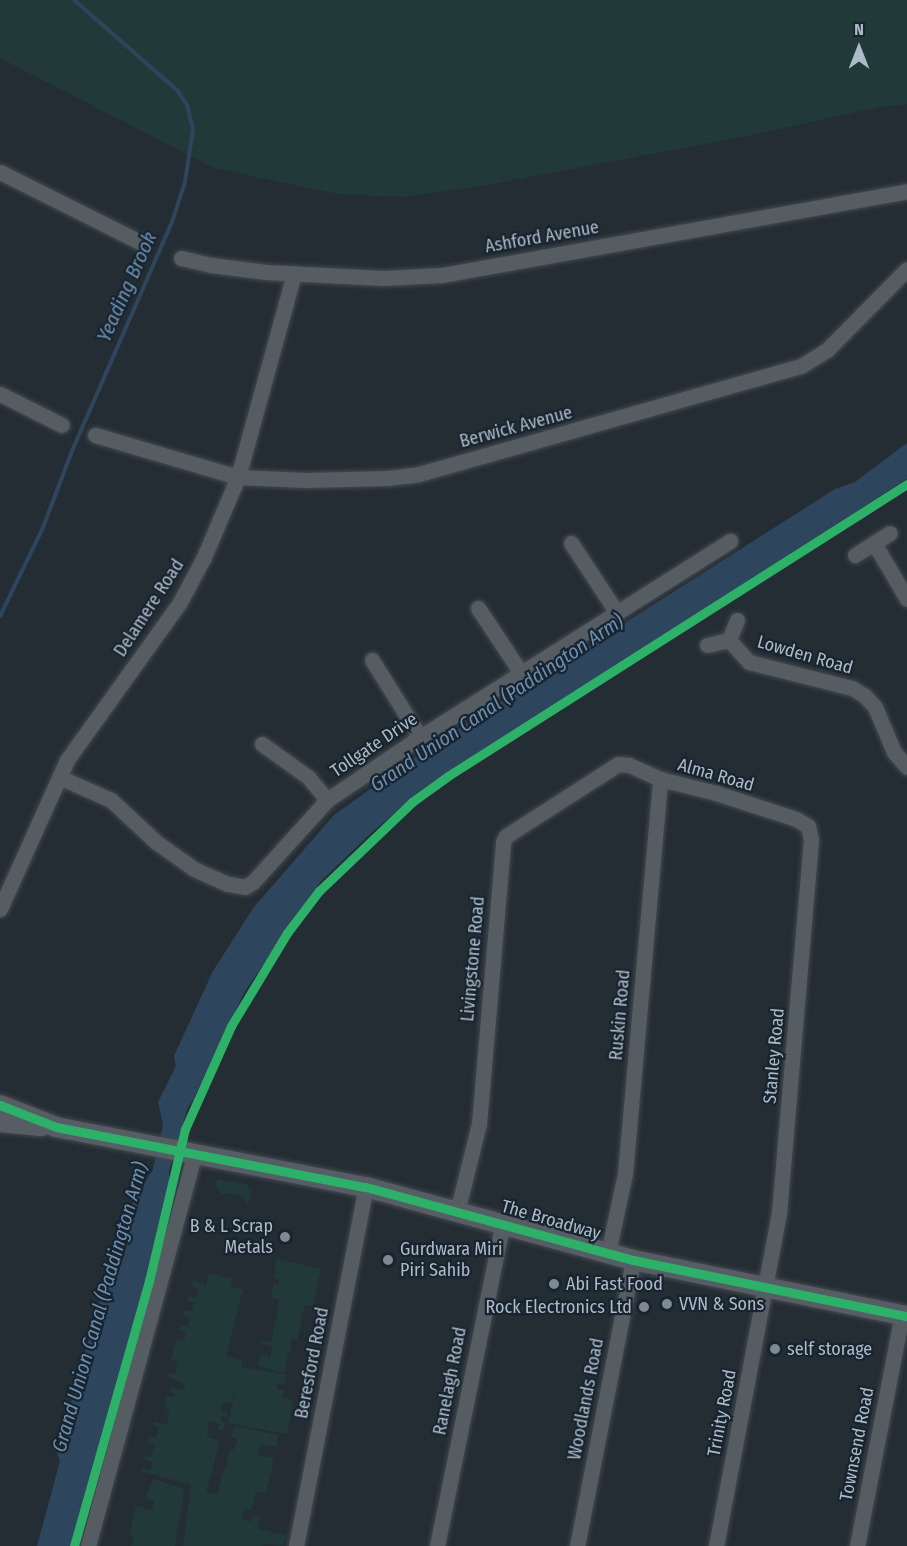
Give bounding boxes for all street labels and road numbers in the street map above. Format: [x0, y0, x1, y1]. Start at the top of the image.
street label: Ashford Avenue [483, 216, 601, 258]
street label: Berwick Avenue [457, 402, 575, 452]
street label: Delamere Road [110, 555, 188, 661]
street label: Lowden Road [755, 631, 855, 679]
street label: Tollgate Drive [326, 708, 422, 782]
street label: Alma Road [675, 754, 757, 796]
street label: Livingstone Road [457, 896, 489, 1022]
street label: Ruskin Road [605, 969, 635, 1061]
street label: Stanley Road [759, 1007, 789, 1105]
street label: The Broadway [499, 1195, 603, 1245]
street label: Beresford Road [291, 1306, 333, 1420]
street label: Ranelagh Road [429, 1325, 471, 1437]
street label: Woodlands Road [564, 1336, 608, 1462]
street label: Trinity Road [703, 1368, 741, 1458]
street label: Townsend Road [835, 1385, 879, 1503]

